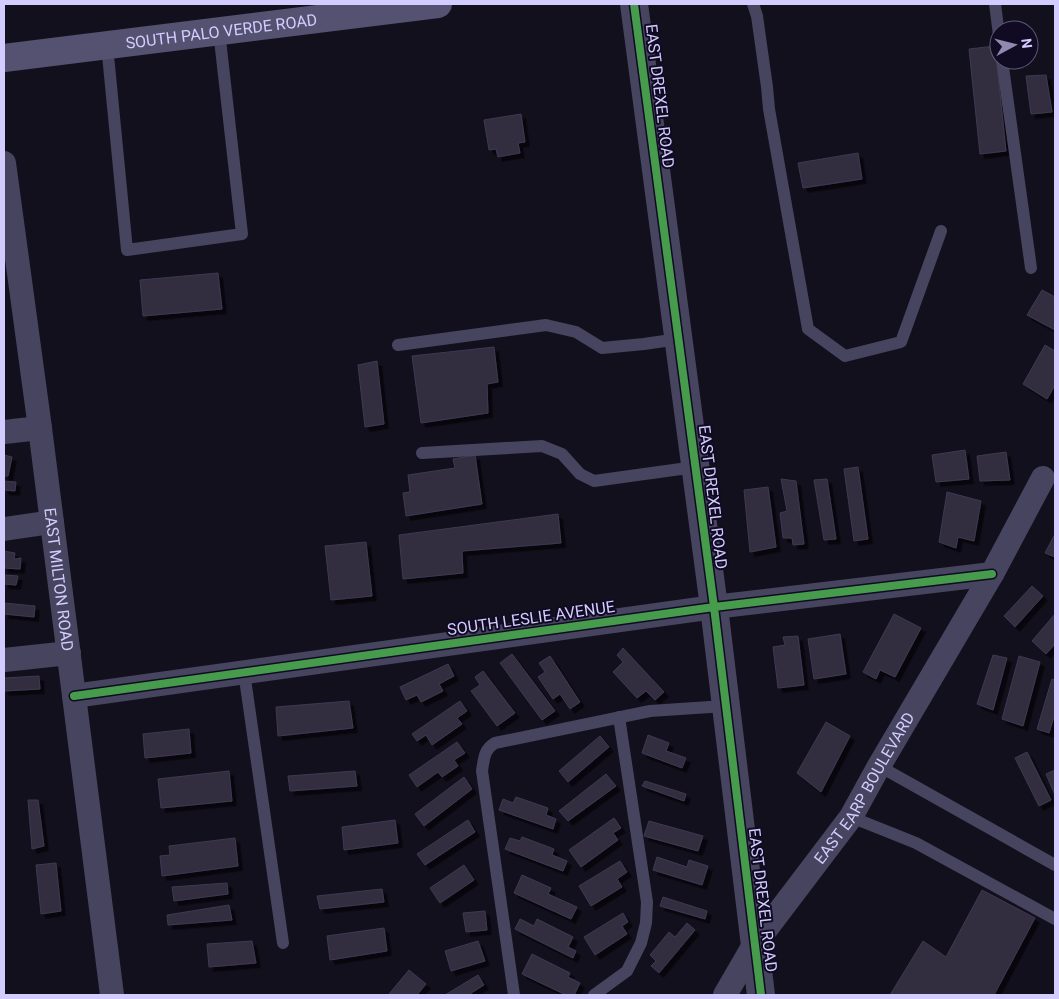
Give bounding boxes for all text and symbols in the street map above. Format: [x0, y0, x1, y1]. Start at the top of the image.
street label: SOUTH PALO VERDE ROAD [125, 10, 318, 52]
north arrow [989, 20, 1039, 70]
street label: EAST DREXEL ROAD [642, 23, 678, 169]
text: N [1018, 38, 1035, 49]
street label: EAST DREXEL ROAD [695, 424, 731, 570]
street label: EAST MILTON ROAD [41, 507, 78, 652]
street label: SOUTH LESLIE AVENUE [446, 597, 616, 639]
street label: EAST EARP BOULEVARD [810, 709, 918, 867]
street label: EAST DREXEL ROAD [745, 827, 781, 973]

